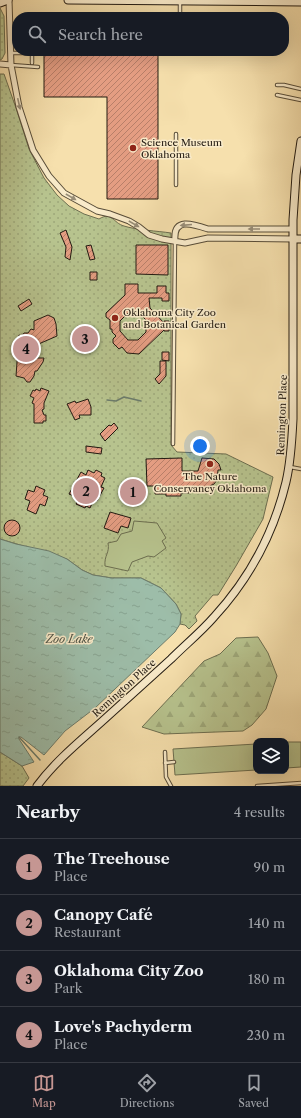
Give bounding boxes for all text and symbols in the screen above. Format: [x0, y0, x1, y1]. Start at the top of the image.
search box [12, 12, 289, 56]
icon: search [26, 23, 48, 45]
text: Search here [58, 25, 143, 44]
one-way arrow [16, 98, 22, 110]
place label: Science Museum Oklahoma [141, 136, 223, 161]
marker: Science Museum Oklahoma [128, 143, 138, 153]
one-way arrow [65, 193, 77, 200]
one-way arrow [128, 220, 140, 227]
one-way arrow [180, 222, 192, 229]
one-way arrow [247, 226, 260, 232]
place label: Oklahoma City Zoo and Botanical Garden [123, 306, 227, 331]
marker: Oklahoma City Zoo and Botanical Garden [110, 313, 120, 323]
pin: 3 [72, 324, 98, 354]
pin: 4 [13, 334, 39, 364]
street label: Remington Place [274, 374, 290, 456]
your location [190, 436, 210, 456]
marker: The Nature Conservancy Oklahoma [205, 459, 215, 469]
place label: The Nature Conservancy Oklahoma [153, 470, 267, 495]
pin: 2 [73, 476, 99, 506]
pin: 1 [120, 477, 146, 507]
water label: Zoo Lake [44, 632, 93, 646]
street label: Remington Place [90, 656, 159, 720]
map controls [253, 738, 289, 774]
button: layers [253, 738, 289, 774]
text: Nearby [16, 802, 80, 822]
text: 4 results [234, 804, 285, 820]
text: The Treehouse [54, 849, 170, 868]
text: 1 [26, 859, 32, 875]
text: 90 m [254, 859, 285, 875]
text: Place [54, 868, 87, 884]
text: Canopy Café [54, 905, 153, 924]
text: 2 [25, 915, 33, 931]
text: 140 m [248, 915, 285, 931]
text: Restaurant [54, 924, 121, 940]
text: Oklahoma City Zoo [54, 961, 204, 980]
text: 3 [25, 971, 33, 987]
text: 180 m [248, 971, 285, 987]
text: Park [54, 980, 82, 996]
text: Love's Pachyderm [54, 1017, 192, 1036]
text: 4 [25, 1027, 33, 1043]
text: 230 m [247, 1027, 285, 1043]
text: Place [54, 1036, 87, 1052]
tab: Map [32, 1072, 56, 1110]
tab: Directions [120, 1072, 174, 1110]
tab: Saved [238, 1072, 269, 1110]

